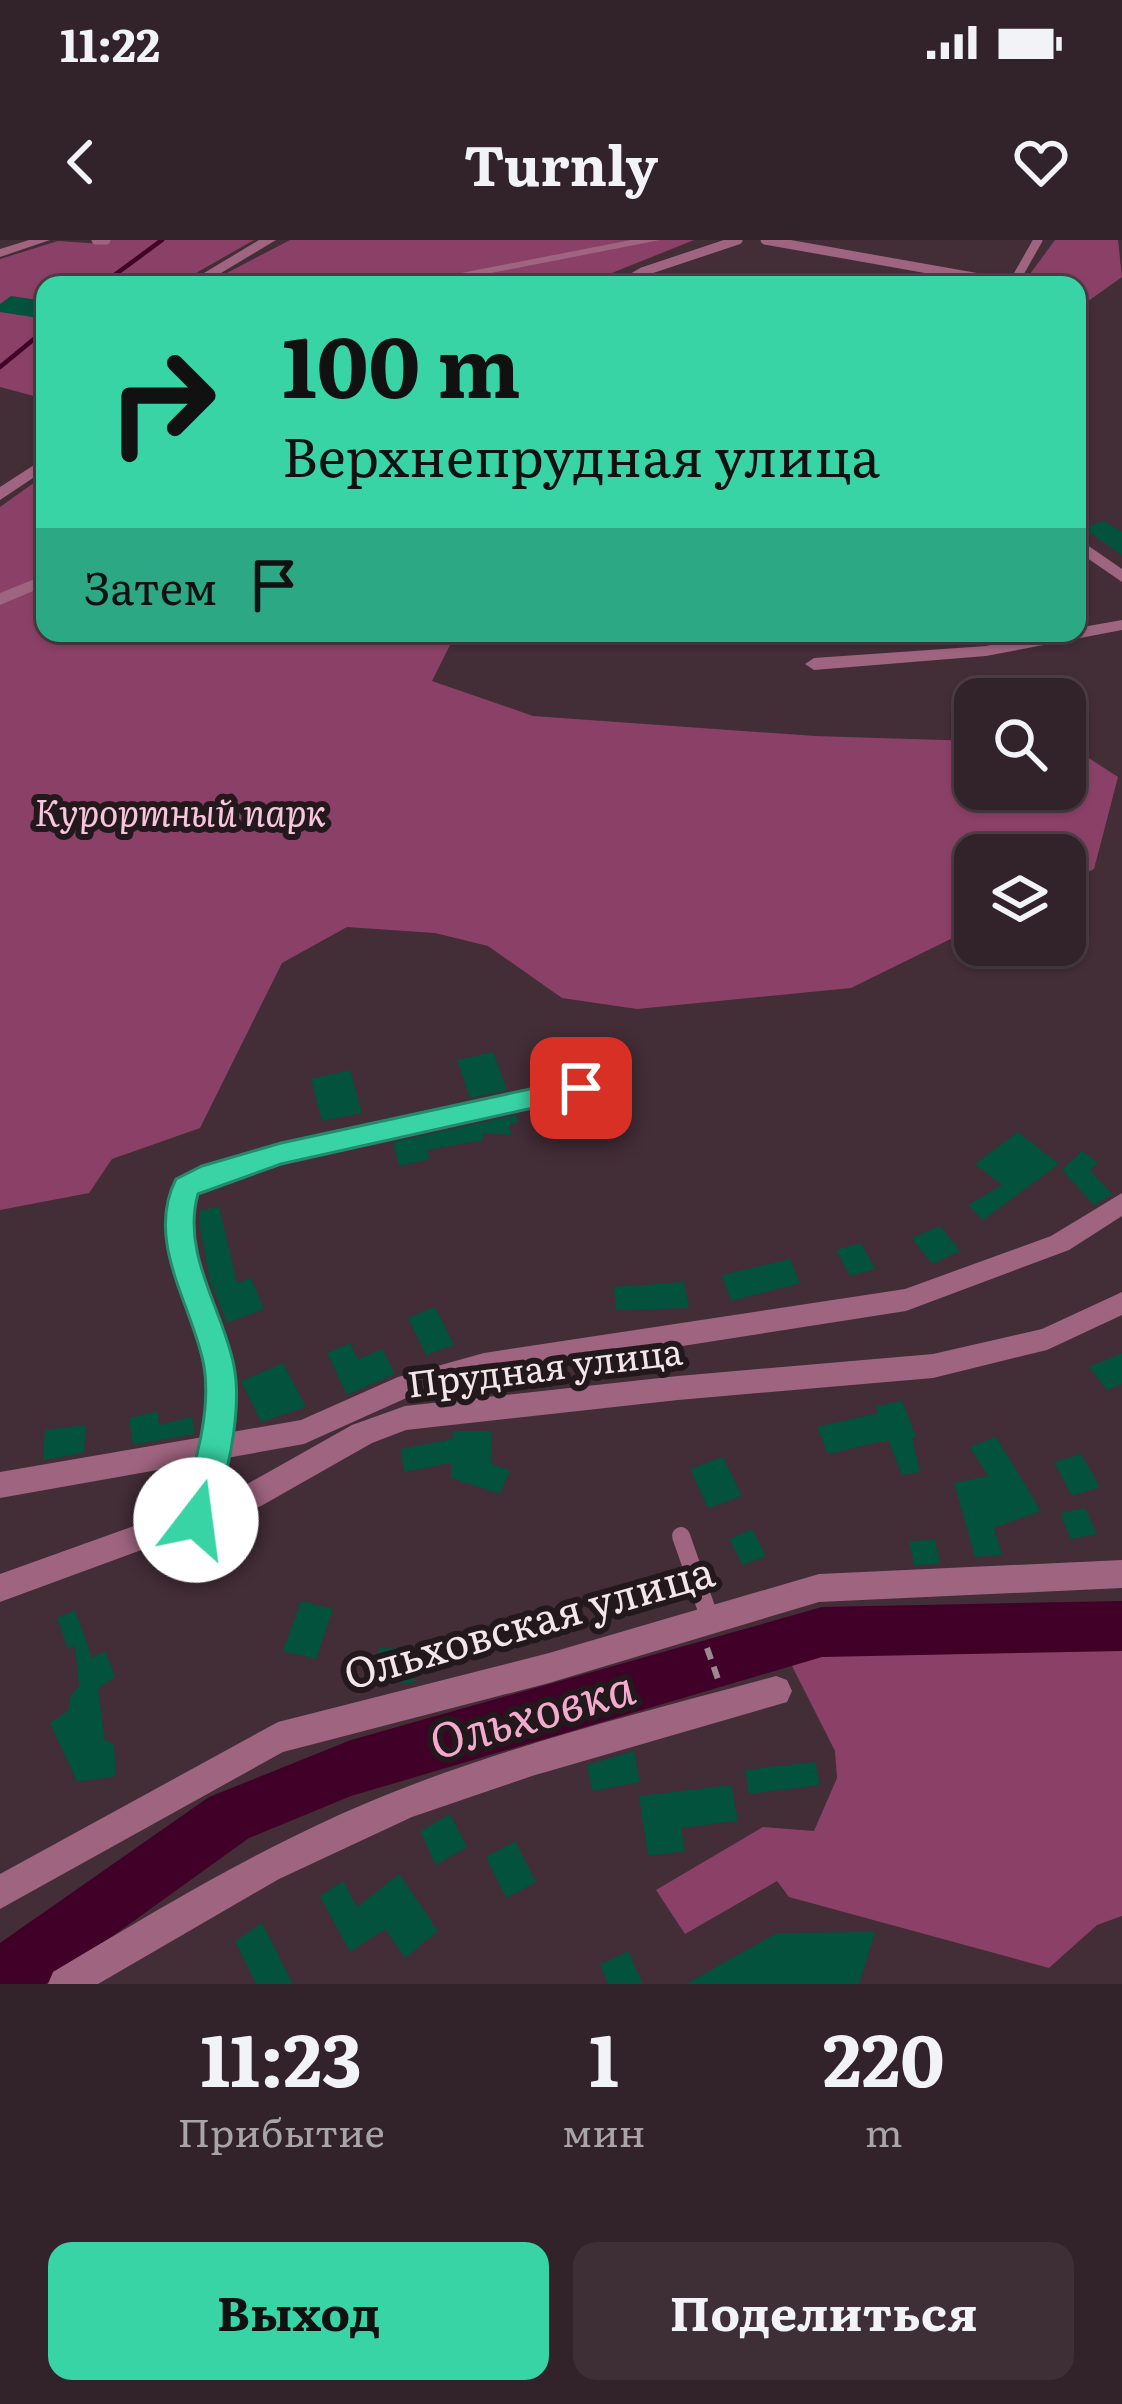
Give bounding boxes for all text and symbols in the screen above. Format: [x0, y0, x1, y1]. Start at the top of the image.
text: 11:22 [60, 9, 160, 76]
text: Turnly [464, 122, 658, 203]
icon: back [48, 129, 114, 195]
icon: heart [1008, 129, 1074, 195]
text: 100 m [282, 299, 521, 424]
icon: right [84, 324, 240, 480]
text: Верхнепрудная улица [282, 413, 880, 494]
text: Затем [84, 552, 217, 619]
icon: arrive [241, 552, 307, 618]
map controls [954, 678, 1086, 966]
button: search [954, 678, 1086, 810]
park label: Курортный парк [34, 784, 326, 837]
button: layers [954, 834, 1086, 966]
pin [530, 1037, 632, 1139]
icon: arrive [548, 1055, 614, 1121]
street label: Прудная улица [404, 1322, 686, 1409]
position arrow [133, 1457, 259, 1583]
street label: Ольховская улица [336, 1537, 721, 1703]
water label: Ольховка [420, 1648, 642, 1775]
text: 11:23 [200, 2002, 362, 2109]
text: 1 [589, 2002, 619, 2109]
text: 220 [823, 2002, 945, 2109]
text: Прибытие [177, 2101, 385, 2159]
text: мин [562, 2101, 645, 2159]
text: m [865, 2101, 903, 2159]
button: Выход [48, 2242, 549, 2380]
button: Поделиться [573, 2242, 1074, 2380]

